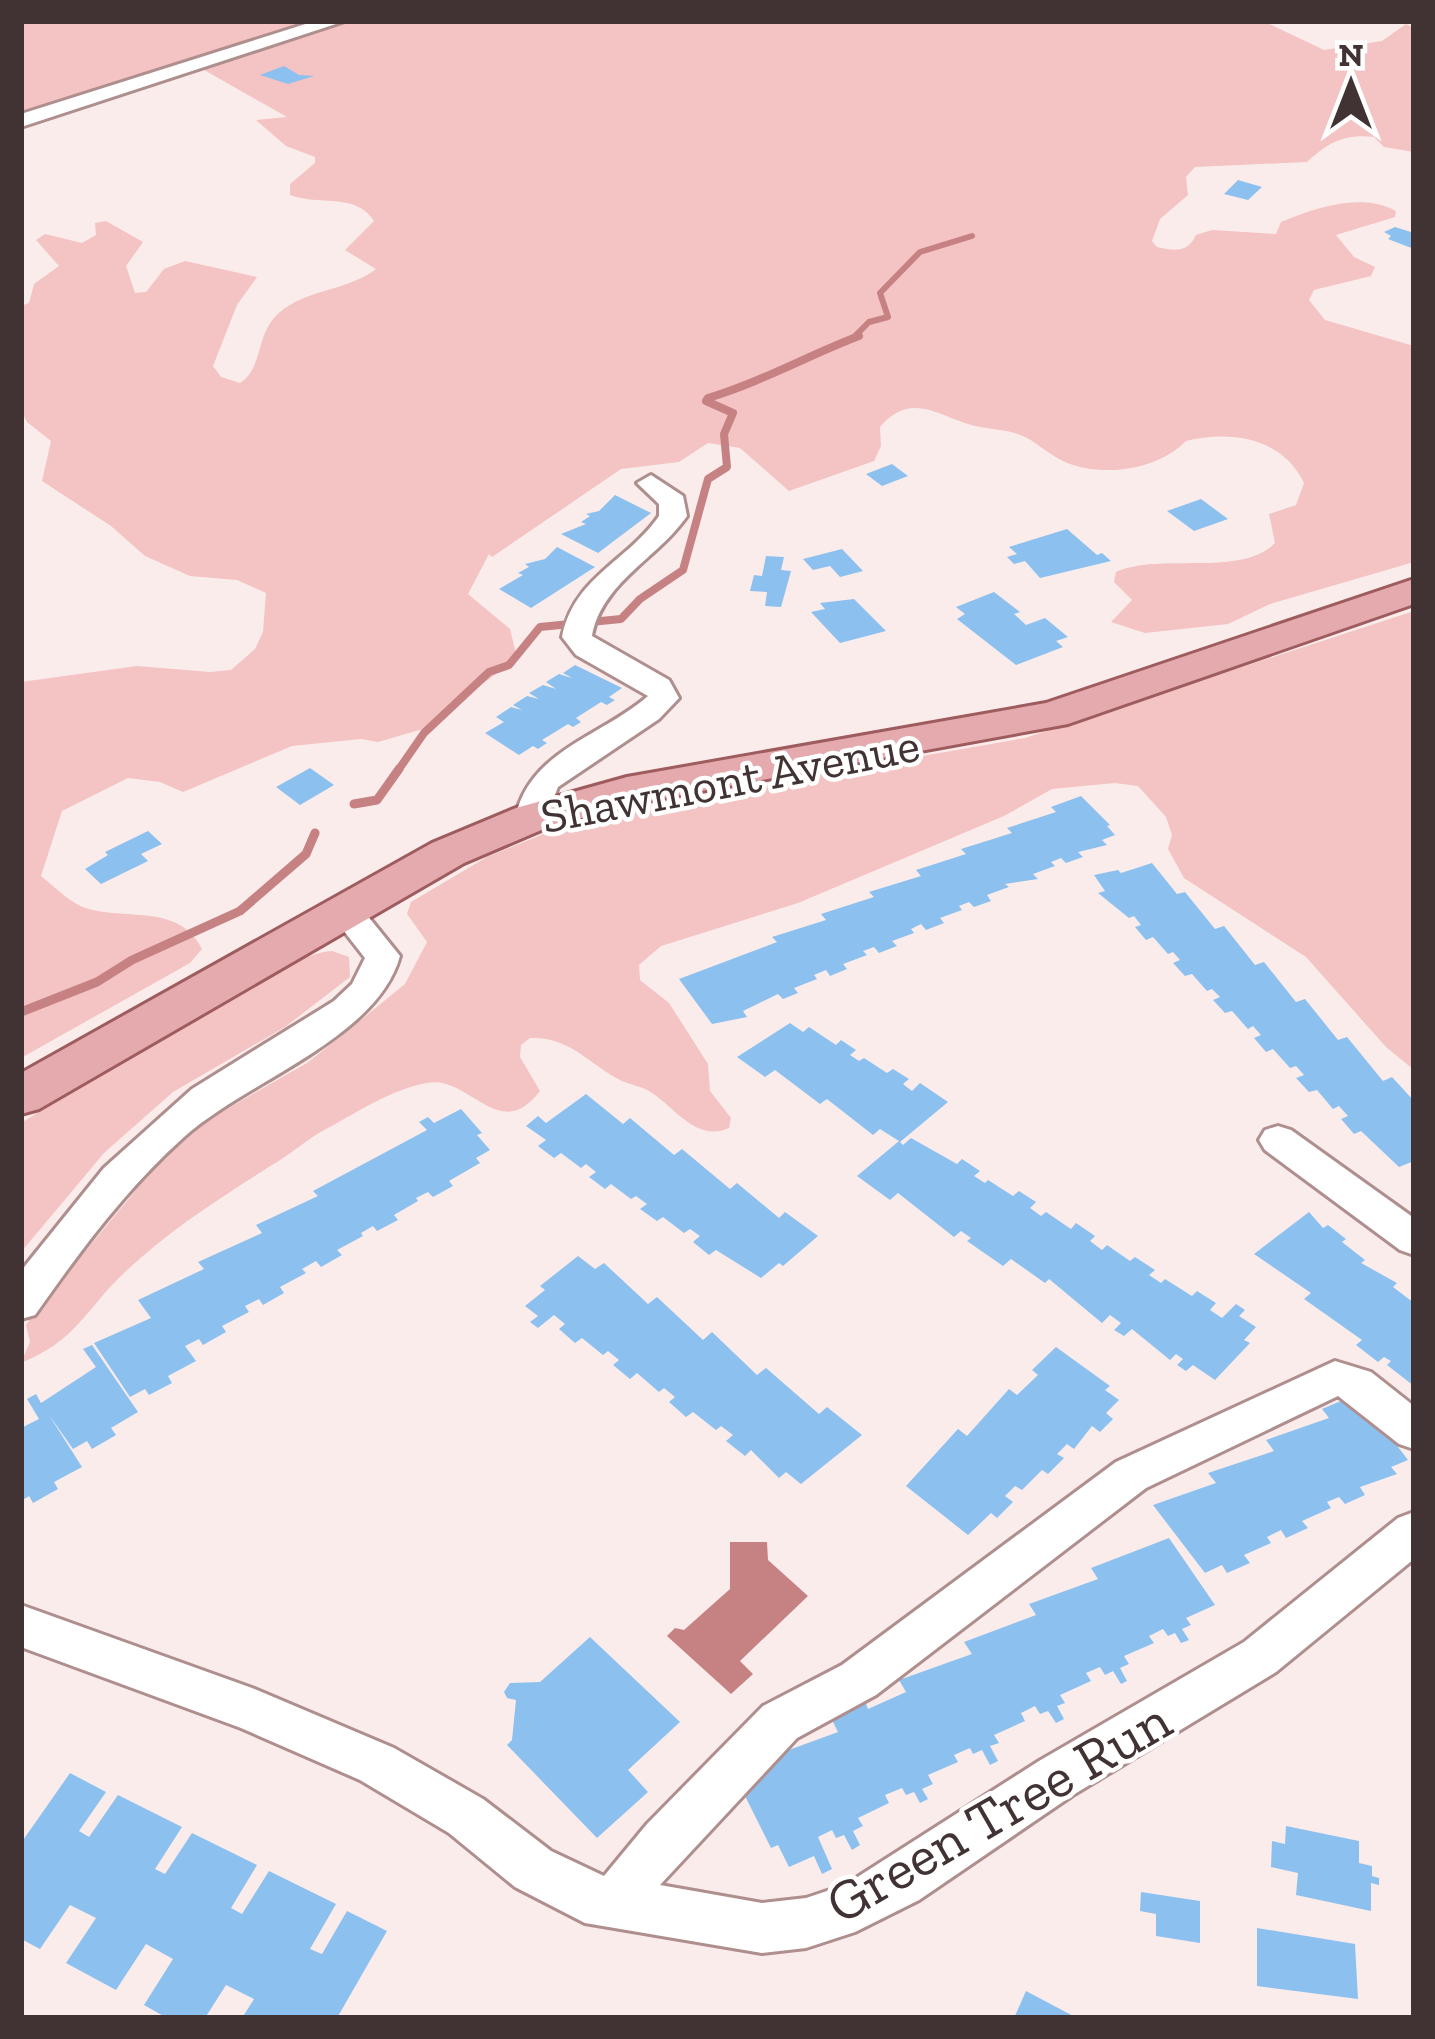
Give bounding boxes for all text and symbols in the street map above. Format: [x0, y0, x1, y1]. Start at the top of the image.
north arrow [1291, 24, 1411, 144]
text: N [1338, 35, 1364, 74]
street label: Shawmont Avenue [536, 716, 924, 845]
street label: Green Tree Run [814, 1685, 1183, 1938]

